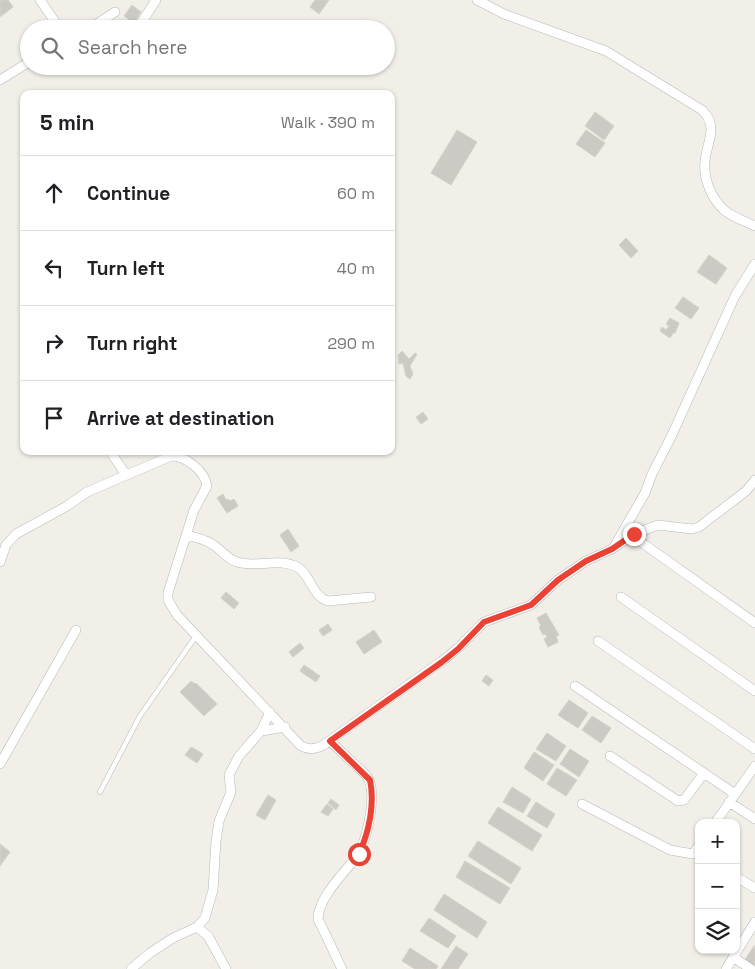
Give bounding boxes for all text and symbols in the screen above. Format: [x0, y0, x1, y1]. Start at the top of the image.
search box [20, 20, 395, 75]
icon: search [38, 34, 66, 62]
text: Search here [78, 35, 188, 60]
text: 5 min [40, 109, 94, 136]
text: Walk · 390 m [281, 112, 375, 133]
icon: ahead [40, 179, 68, 207]
text: Continue [87, 181, 170, 206]
text: 60 m [337, 183, 375, 204]
icon: left [40, 254, 68, 282]
text: Turn left [87, 256, 165, 281]
text: 40 m [337, 258, 375, 279]
icon: right [40, 329, 68, 357]
text: Turn right [87, 331, 177, 356]
text: 290 m [327, 333, 375, 354]
icon: arrive [40, 404, 68, 432]
text: Arrive at destination [87, 406, 275, 431]
route end [623, 523, 646, 546]
map controls [695, 819, 740, 954]
button: + [695, 819, 740, 864]
route start [348, 843, 371, 866]
button: − [695, 864, 740, 909]
button: layers [695, 909, 740, 954]

